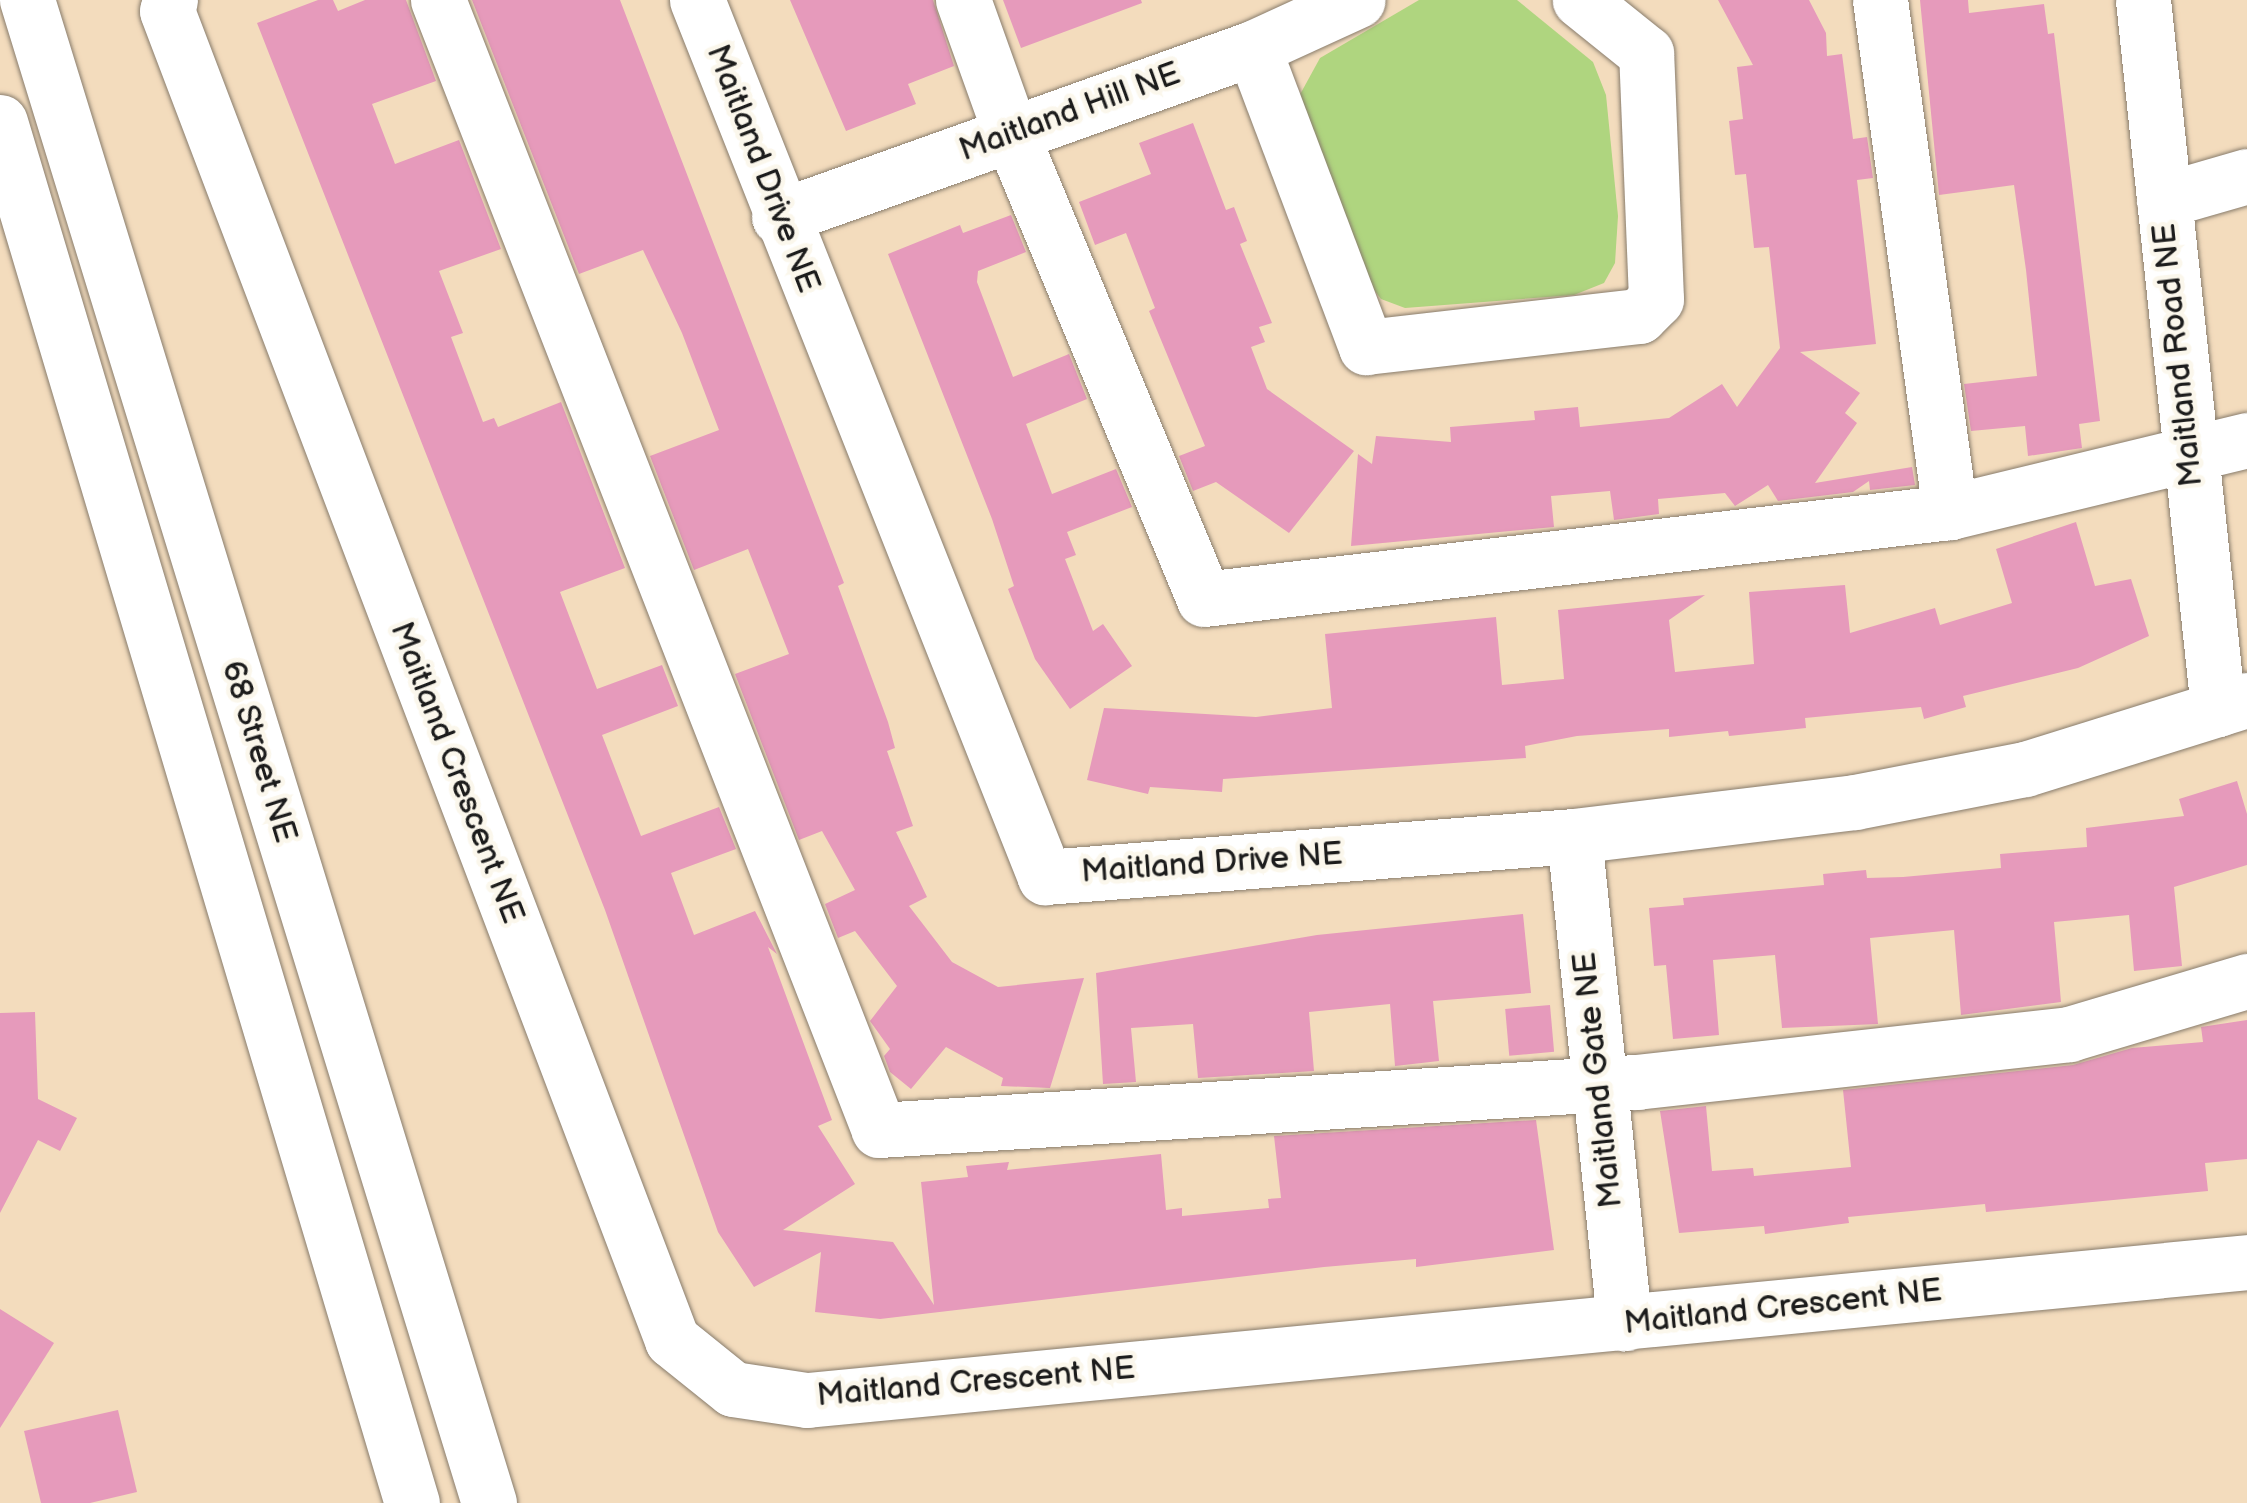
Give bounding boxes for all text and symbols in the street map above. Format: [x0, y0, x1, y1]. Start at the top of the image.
street label: Maitland Drive NE [697, 40, 827, 298]
street label: Maitland Hill NE [954, 55, 1186, 171]
street label: Maitland Road NE [2146, 222, 2212, 488]
street label: Maitland Crescent NE [381, 617, 531, 929]
street label: 68 Street NE [212, 656, 304, 848]
street label: Maitland Drive NE [1080, 836, 1344, 892]
street label: Maitland Gate NE [1566, 950, 1632, 1210]
street label: Maitland Crescent NE [1622, 1272, 1944, 1344]
street label: Maitland Crescent NE [815, 1350, 1137, 1416]

